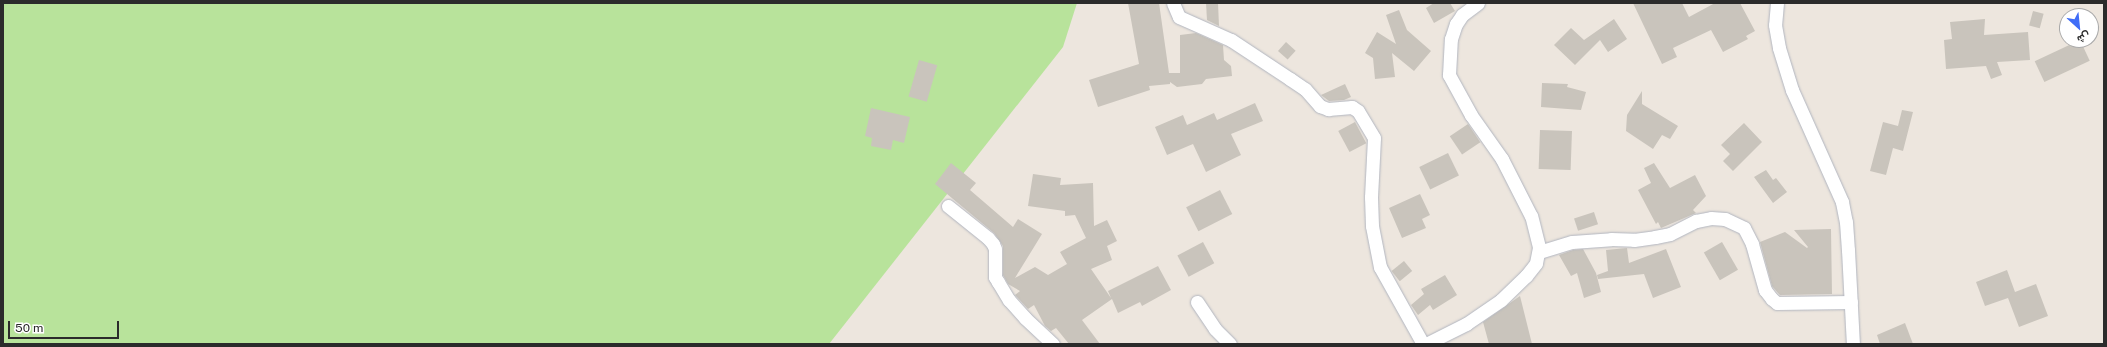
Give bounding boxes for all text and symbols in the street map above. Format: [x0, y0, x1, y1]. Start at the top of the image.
north arrow [2059, 8, 2099, 48]
text: ش [2075, 29, 2093, 46]
scale bar [10, 313, 121, 339]
text: 50 m [15, 321, 43, 335]

